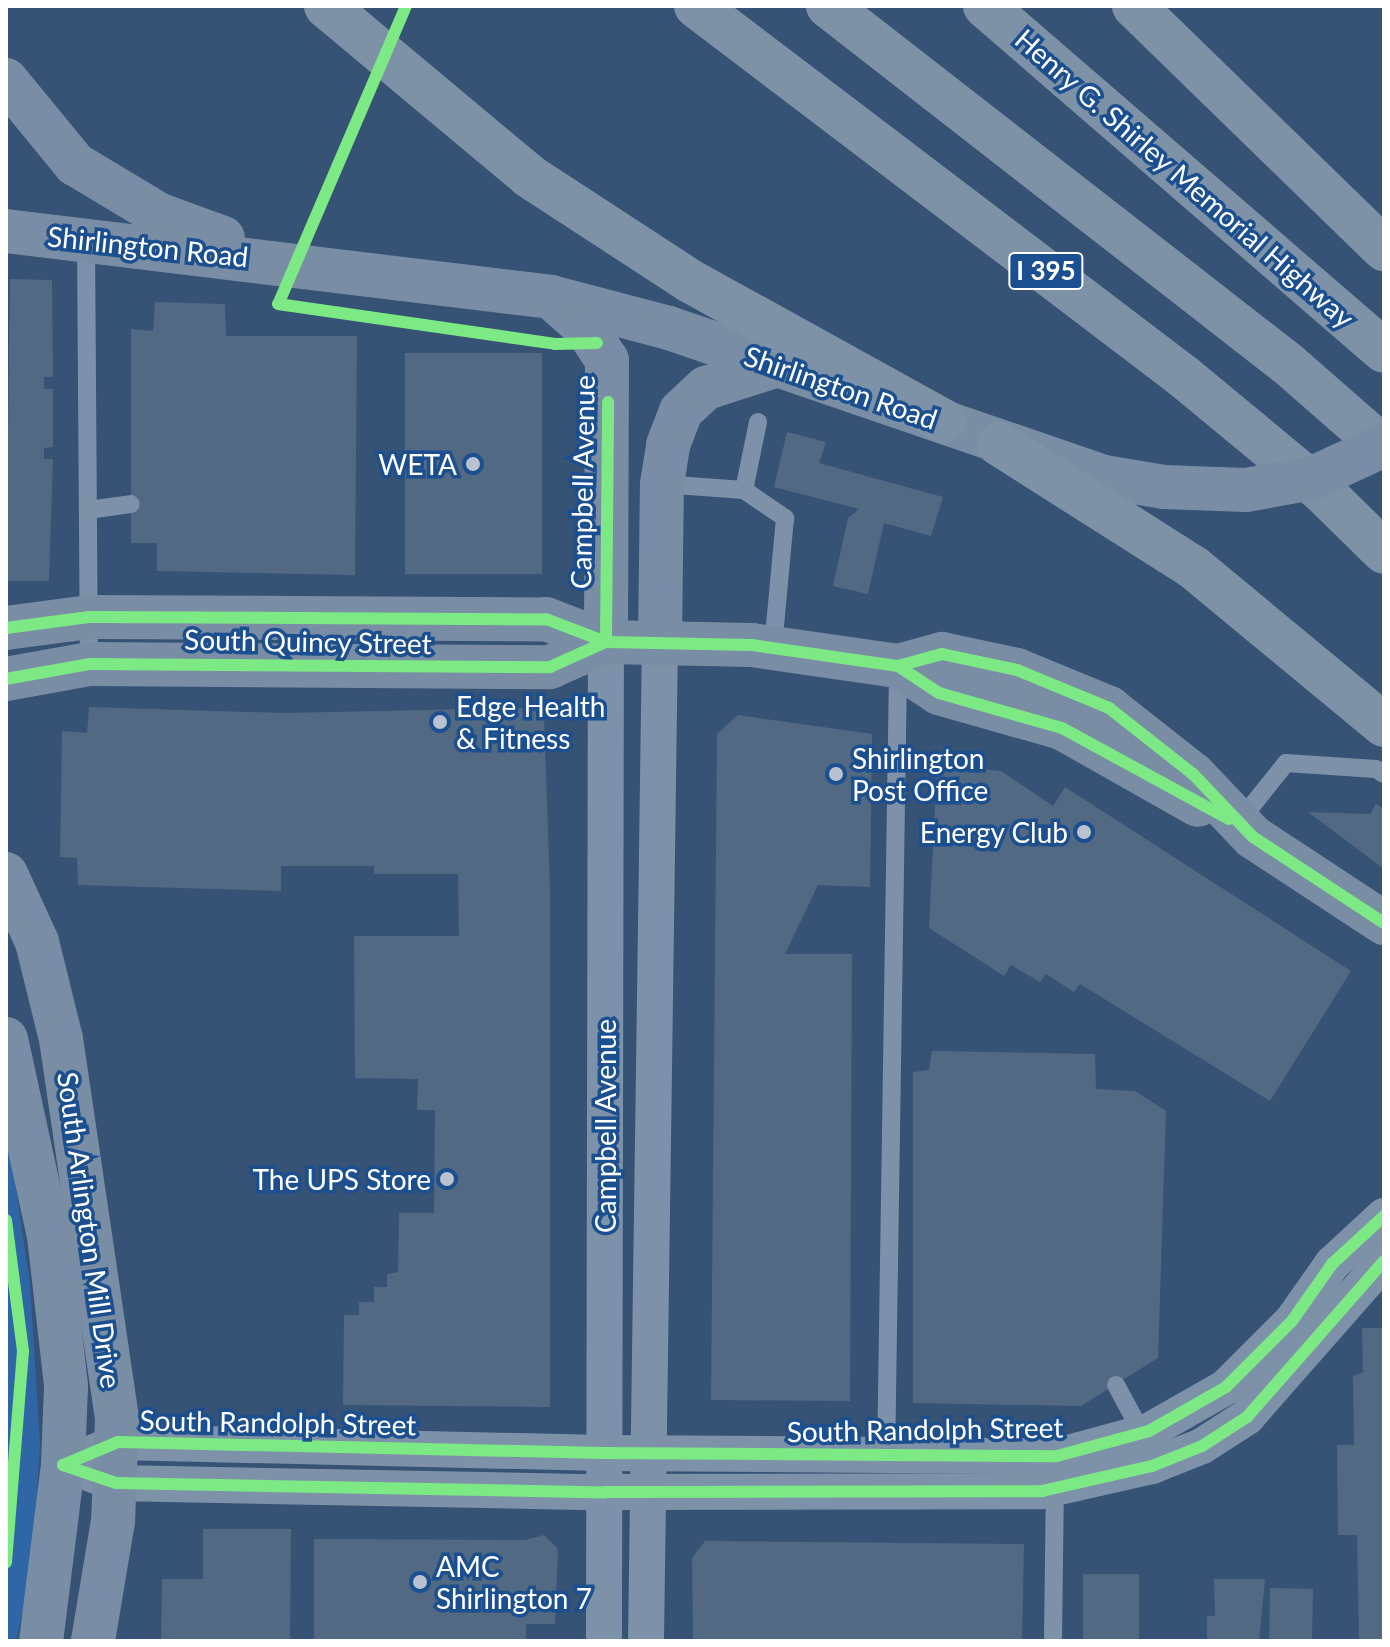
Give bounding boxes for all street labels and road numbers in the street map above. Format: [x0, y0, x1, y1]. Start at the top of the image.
street label: Henry G. Shirley Memorial Highway [1008, 21, 1362, 335]
street label: Shirlington Road [46, 219, 250, 273]
road number: I 395 [1008, 249, 1084, 293]
street label: Shirlington Road [740, 338, 942, 436]
street label: Campbell Avenue [563, 374, 601, 590]
street label: South Quincy Street [184, 622, 432, 660]
street label: Campbell Avenue [588, 1019, 622, 1233]
street label: South Arlington Mill Drive [51, 1069, 129, 1391]
street label: South Randolph Street [139, 1403, 417, 1441]
street label: South Randolph Street [786, 1410, 1064, 1448]

